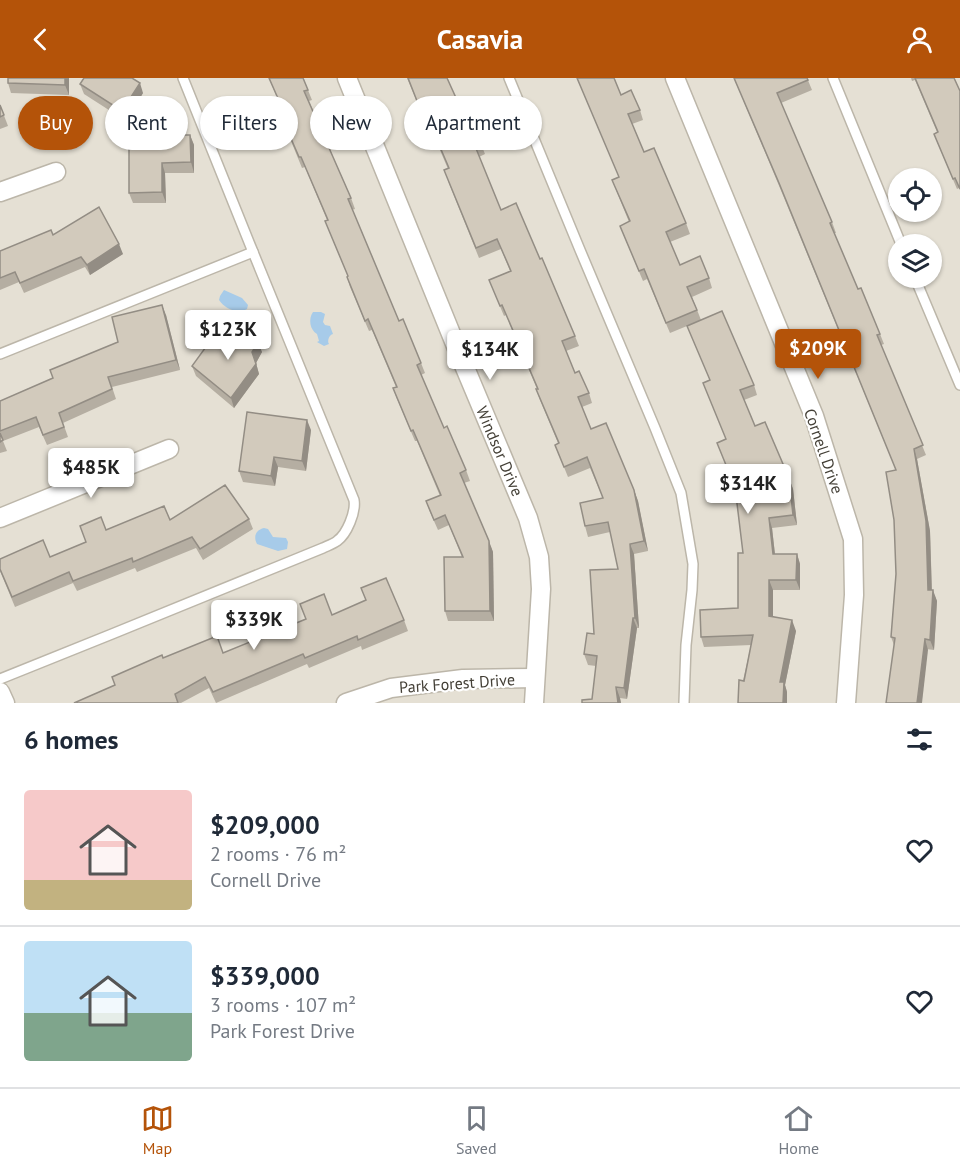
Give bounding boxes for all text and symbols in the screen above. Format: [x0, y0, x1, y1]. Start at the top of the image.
text: Casavia [437, 22, 523, 56]
icon: back [24, 23, 57, 56]
icon: person [903, 23, 936, 56]
chip: Buy [18, 96, 93, 150]
chip: Rent [105, 96, 188, 150]
chip: Filters [200, 96, 298, 150]
chip: New [310, 96, 392, 150]
chip: Apartment [404, 96, 542, 150]
map controls [888, 168, 942, 288]
button: locate [888, 168, 942, 222]
button: layers [888, 234, 942, 288]
pin: $123K [186, 310, 270, 361]
text: $123K [199, 316, 257, 342]
pin: $209K [776, 329, 860, 380]
pin: $134K [448, 330, 532, 381]
text: $209K [789, 335, 847, 361]
text: $134K [461, 336, 519, 362]
street label: Windsor Drive [472, 403, 528, 499]
street label: Cornell Drive [800, 406, 848, 496]
pin: $485K [49, 448, 133, 499]
text: $485K [62, 454, 120, 480]
pin: $314K [706, 464, 790, 515]
text: $314K [719, 470, 777, 496]
pin: $339K [212, 600, 296, 651]
text: $339K [225, 606, 283, 632]
street label: Park Forest Drive [398, 669, 516, 697]
text: 6 homes [24, 723, 119, 756]
icon: filters [903, 723, 936, 756]
text: $209,000 [210, 808, 320, 841]
icon: home [72, 814, 144, 886]
icon: heart [903, 834, 936, 867]
text: 2 rooms · 76 m² [210, 841, 346, 867]
text: Cornell Drive [210, 867, 321, 893]
text: $339,000 [210, 959, 320, 992]
icon: home [72, 965, 144, 1037]
icon: heart [903, 985, 936, 1018]
text: 3 rooms · 107 m² [210, 992, 356, 1018]
text: Park Forest Drive [210, 1018, 355, 1044]
tab: Map [141, 1102, 174, 1158]
tab: Saved [456, 1102, 497, 1158]
tab: Home [779, 1102, 819, 1158]

